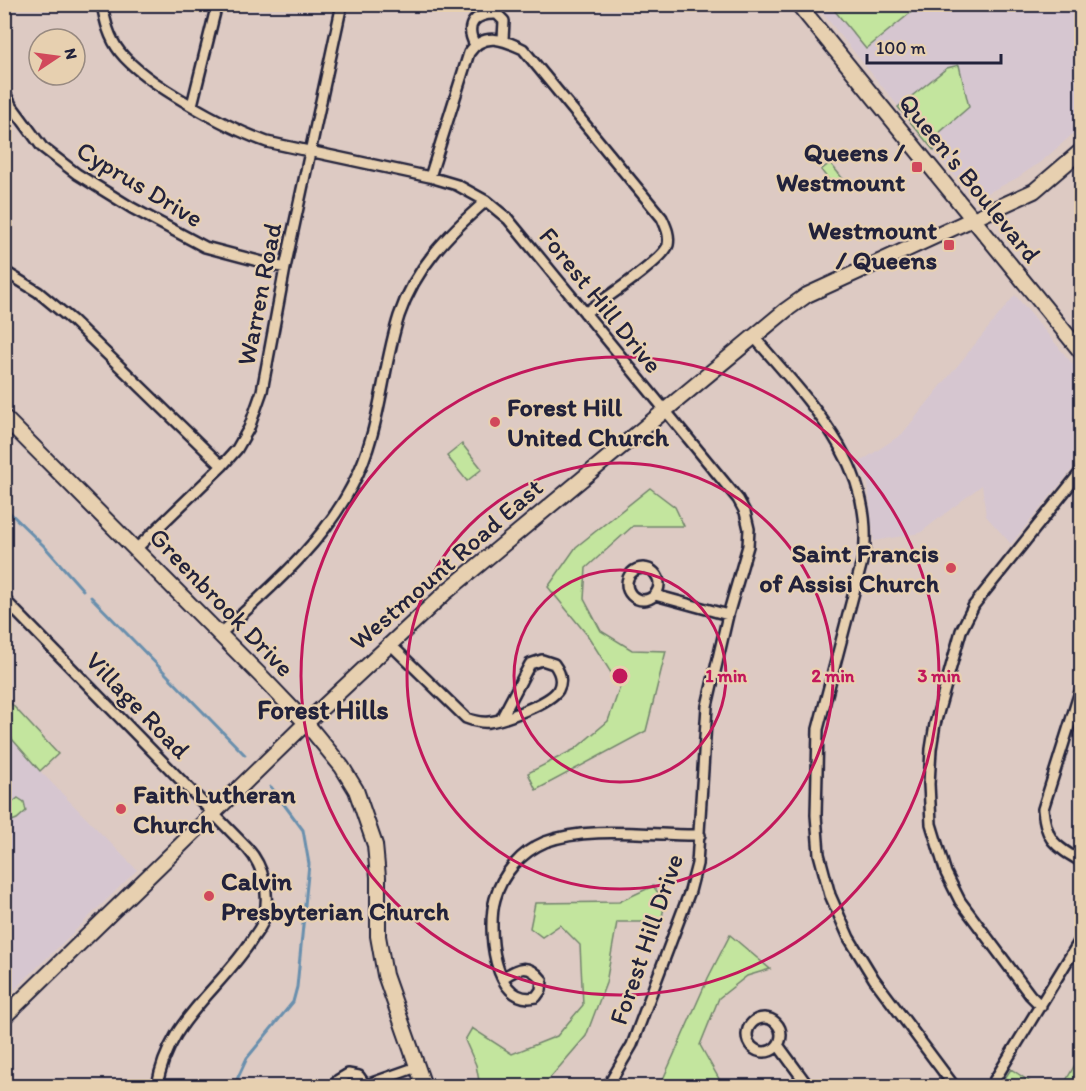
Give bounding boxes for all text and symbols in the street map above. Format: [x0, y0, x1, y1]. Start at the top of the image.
north arrow [27, 27, 87, 87]
scale bar [867, 27, 1000, 65]
text: 100 m [876, 37, 926, 59]
text: N [61, 46, 82, 61]
street label: Queen's Boulevard [892, 87, 1048, 269]
street label: Cyprus Drive [71, 134, 209, 234]
place label: Queens / Westmount [776, 136, 906, 198]
marker: Queens / Westmount [910, 160, 924, 174]
place label: Westmount / Queens [808, 214, 937, 276]
street label: Warren Road [229, 219, 289, 368]
street label: Forest Hill Drive [532, 220, 670, 380]
marker: Westmount / Queens [942, 238, 956, 252]
place label: Forest Hill United Church [507, 391, 670, 453]
marker: Forest Hill United Church [488, 415, 502, 429]
street label: Westmount Road East [343, 471, 549, 657]
street label: Greenbrook Drive [143, 521, 301, 683]
place label: Saint Francis of Assisi Church [759, 537, 940, 599]
marker: Saint Francis of Assisi Church [944, 561, 958, 575]
street label: Village Road [79, 645, 198, 766]
text: 1 min [705, 665, 747, 687]
text: 2 min [812, 665, 855, 687]
text: 3 min [917, 665, 961, 687]
centre of rings [610, 666, 630, 686]
district label: Forest Hills [257, 693, 389, 726]
place label: Faith Lutheran Church [133, 778, 296, 840]
marker: Faith Lutheran Church [114, 802, 128, 816]
street label: Forest Hill Drive [602, 849, 690, 1029]
place label: Calvin Presbyterian Church [221, 865, 450, 927]
marker: Calvin Presbyterian Church [202, 889, 216, 903]

